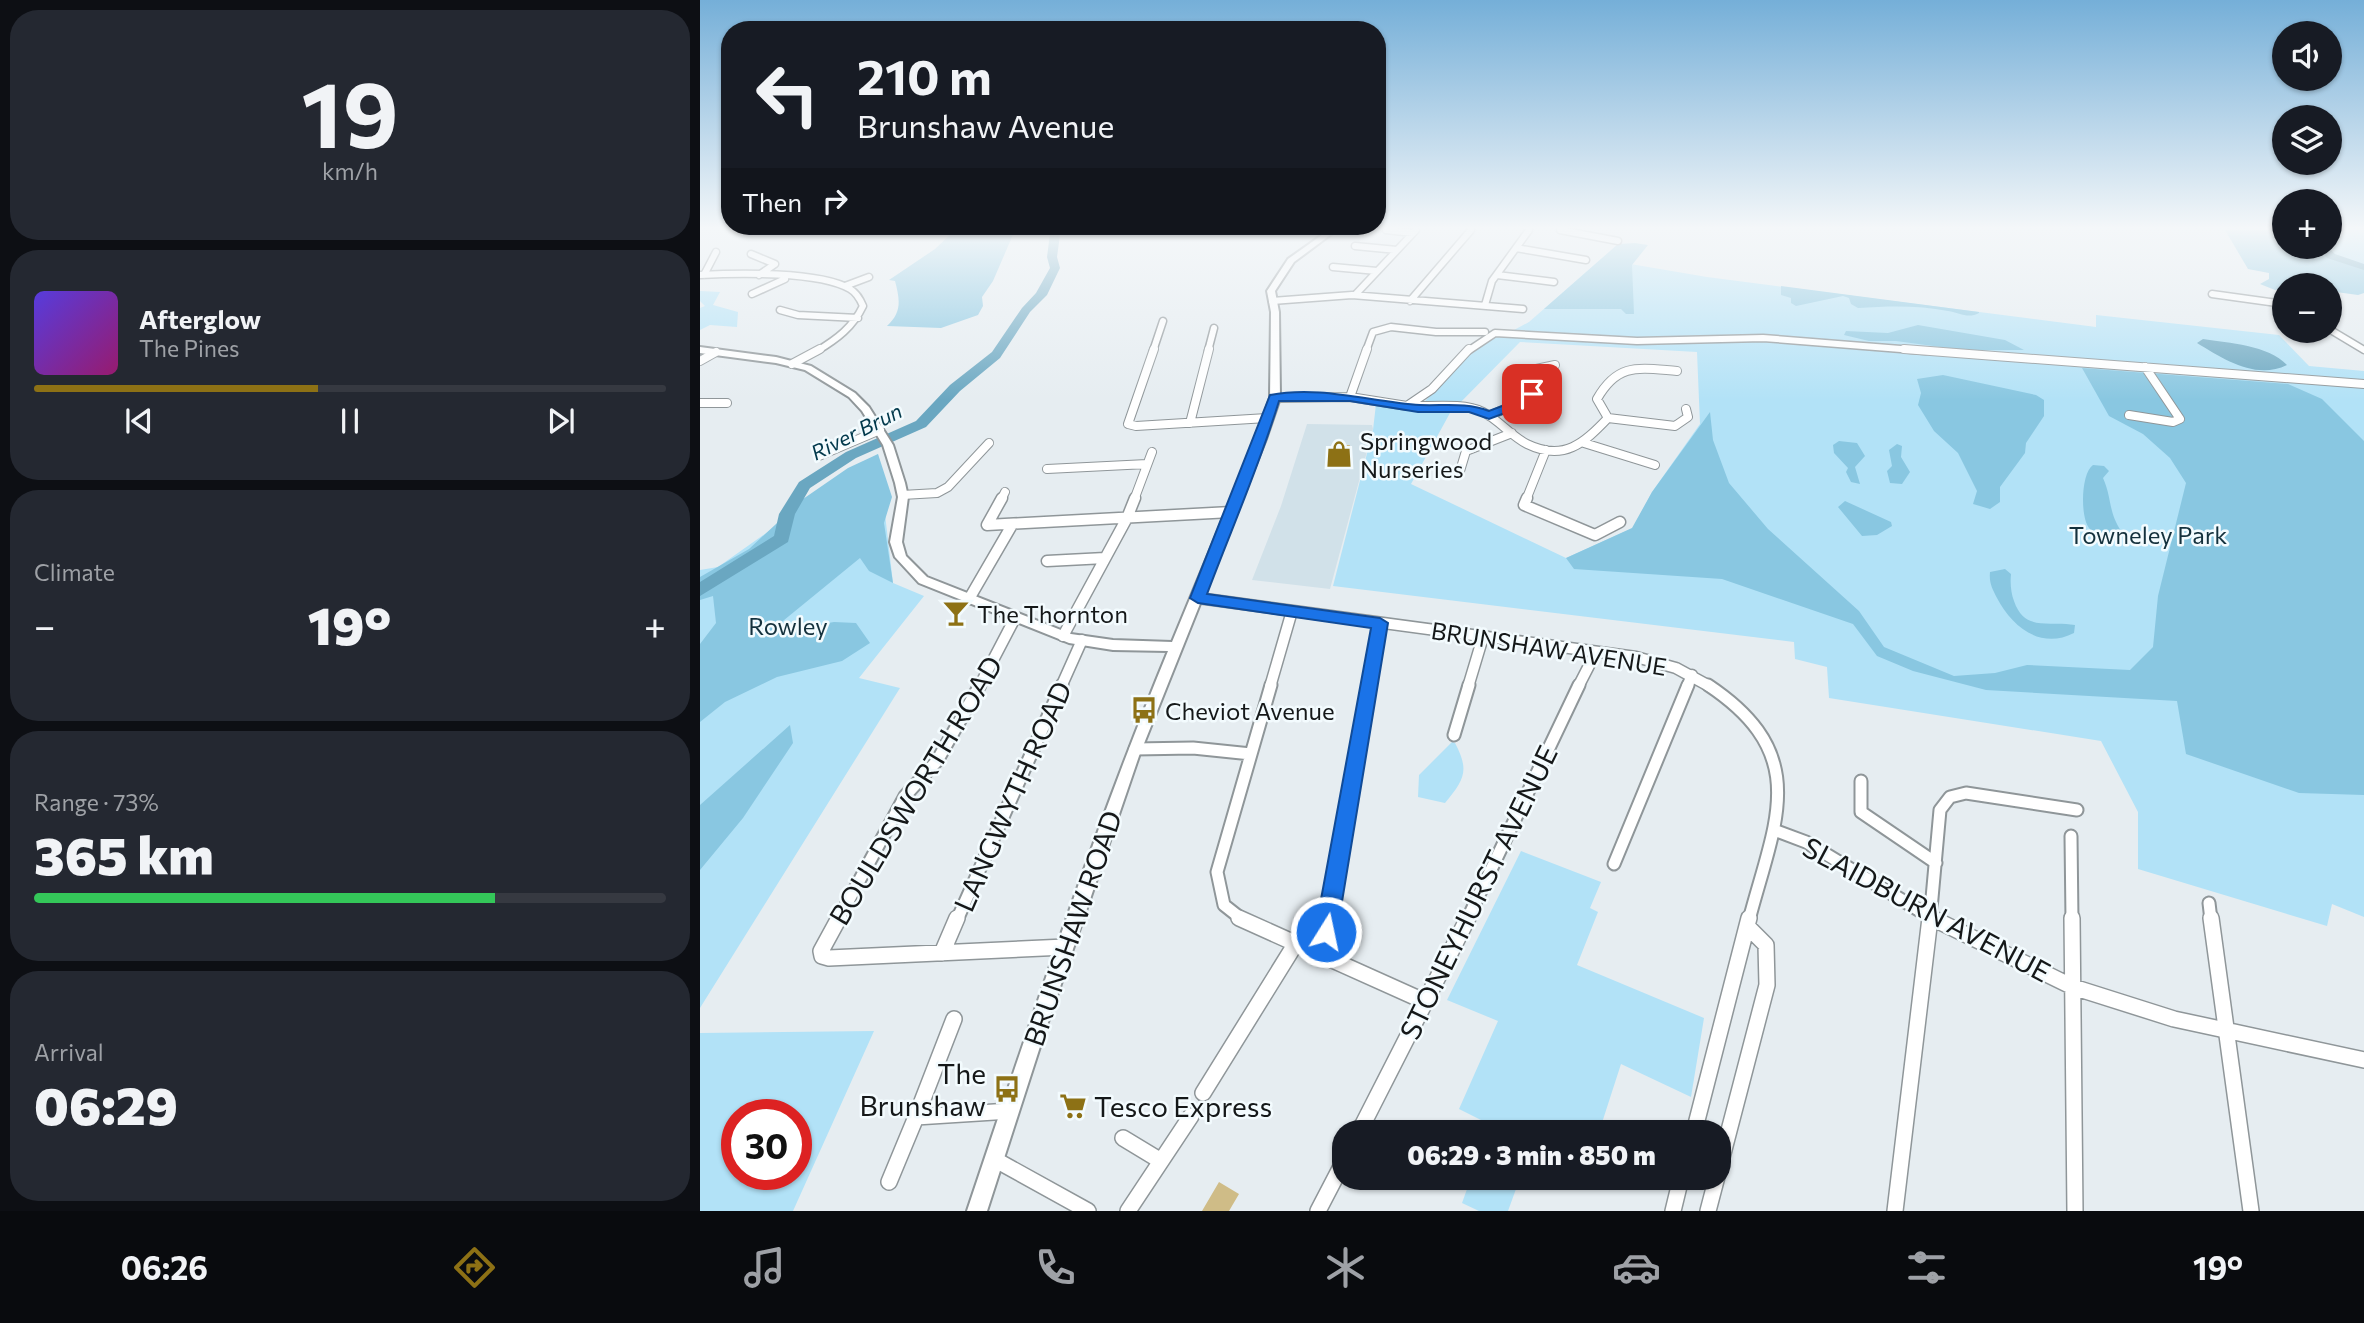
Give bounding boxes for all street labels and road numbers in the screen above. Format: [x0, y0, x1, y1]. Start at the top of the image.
street label: BRUNSHAW AVENUE [1429, 615, 1669, 681]
street label: BOULDSWORTH ROAD [821, 649, 1009, 931]
street label: LANGWYTH ROAD [946, 676, 1078, 916]
street label: STONEYHURST AVENUE [1392, 739, 1564, 1045]
street label: BRUNSHAW ROAD [1016, 806, 1128, 1050]
street label: SLAIDBURN AVENUE [1797, 829, 2057, 989]

